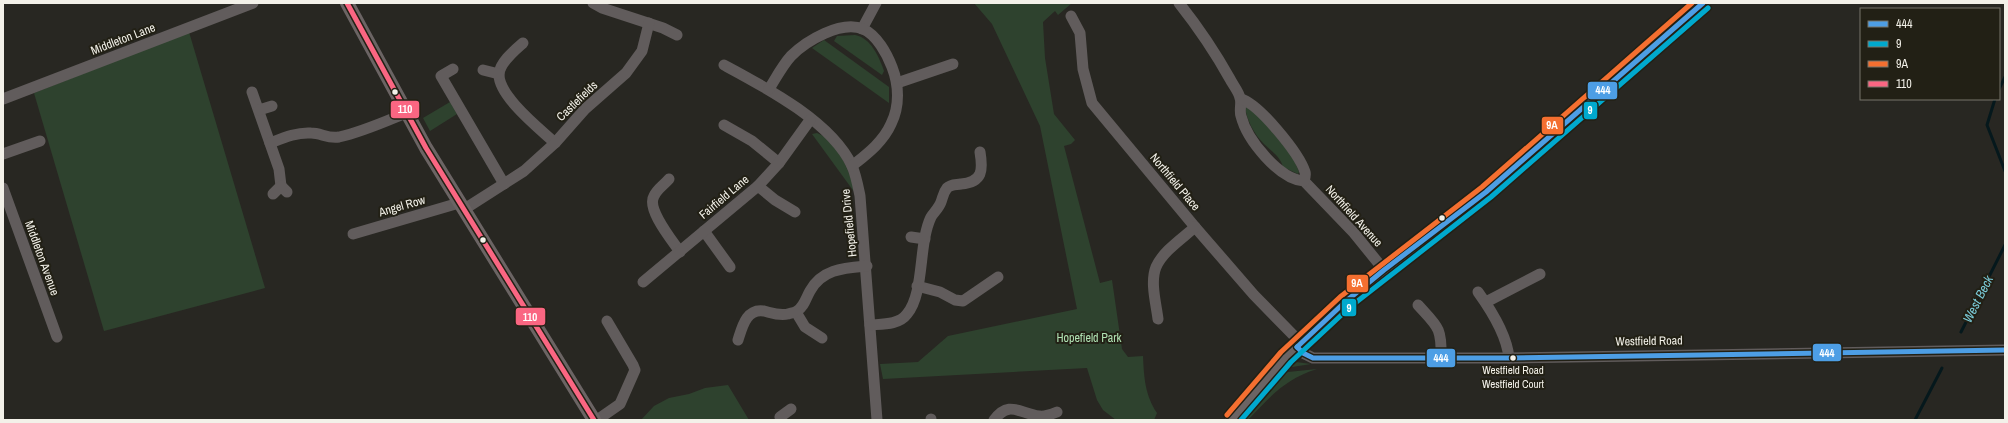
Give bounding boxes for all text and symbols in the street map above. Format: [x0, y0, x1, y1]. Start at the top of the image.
legend [1860, 8, 2000, 100]
text: 444 [1896, 16, 1913, 32]
street label: Middleton Lane [88, 19, 158, 59]
text: 9 [1896, 36, 1901, 52]
text: 9A [1896, 56, 1908, 72]
text: 110 [1896, 76, 1912, 92]
street label: Castlefields [553, 77, 601, 125]
line badge: 444 [1587, 81, 1618, 100]
text: 444 [1595, 83, 1611, 97]
unlabelled marker [390, 87, 400, 97]
line badge: 110 [390, 100, 420, 119]
line badge: 9 [1583, 101, 1598, 120]
text: 110 [398, 102, 412, 116]
text: 9 [1587, 103, 1593, 117]
line badge: 9A [1541, 116, 1564, 135]
text: 9A [1546, 118, 1558, 132]
street label: Northfield Place [1146, 150, 1204, 214]
street label: Fairfield Lane [696, 172, 752, 222]
street label: Northfield Avenue [1322, 182, 1386, 250]
street label: Hopefield Drive [837, 188, 861, 258]
street label: Angel Row [376, 192, 428, 221]
unlabelled marker [1437, 213, 1447, 223]
street label: Middleton Avenue [21, 218, 63, 298]
unlabelled marker [478, 235, 488, 245]
water label: West Beck [1959, 272, 1997, 325]
line badge: 9A [1346, 274, 1369, 293]
text: 9A [1351, 276, 1363, 290]
line badge: 9 [1341, 298, 1357, 317]
text: 9 [1346, 301, 1352, 315]
line badge: 110 [515, 307, 546, 326]
text: 110 [523, 310, 537, 324]
park label: Hopefield Park [1056, 330, 1122, 346]
street label: Westfield Road [1615, 332, 1683, 350]
line badge: 444 [1812, 343, 1842, 362]
text: 444 [1819, 346, 1835, 360]
line badge: 444 [1426, 348, 1456, 368]
text: 444 [1433, 351, 1449, 365]
marker: Westfield Road Westfield Court [1508, 353, 1518, 363]
place label: Westfield Road Westfield Court [1482, 363, 1544, 391]

